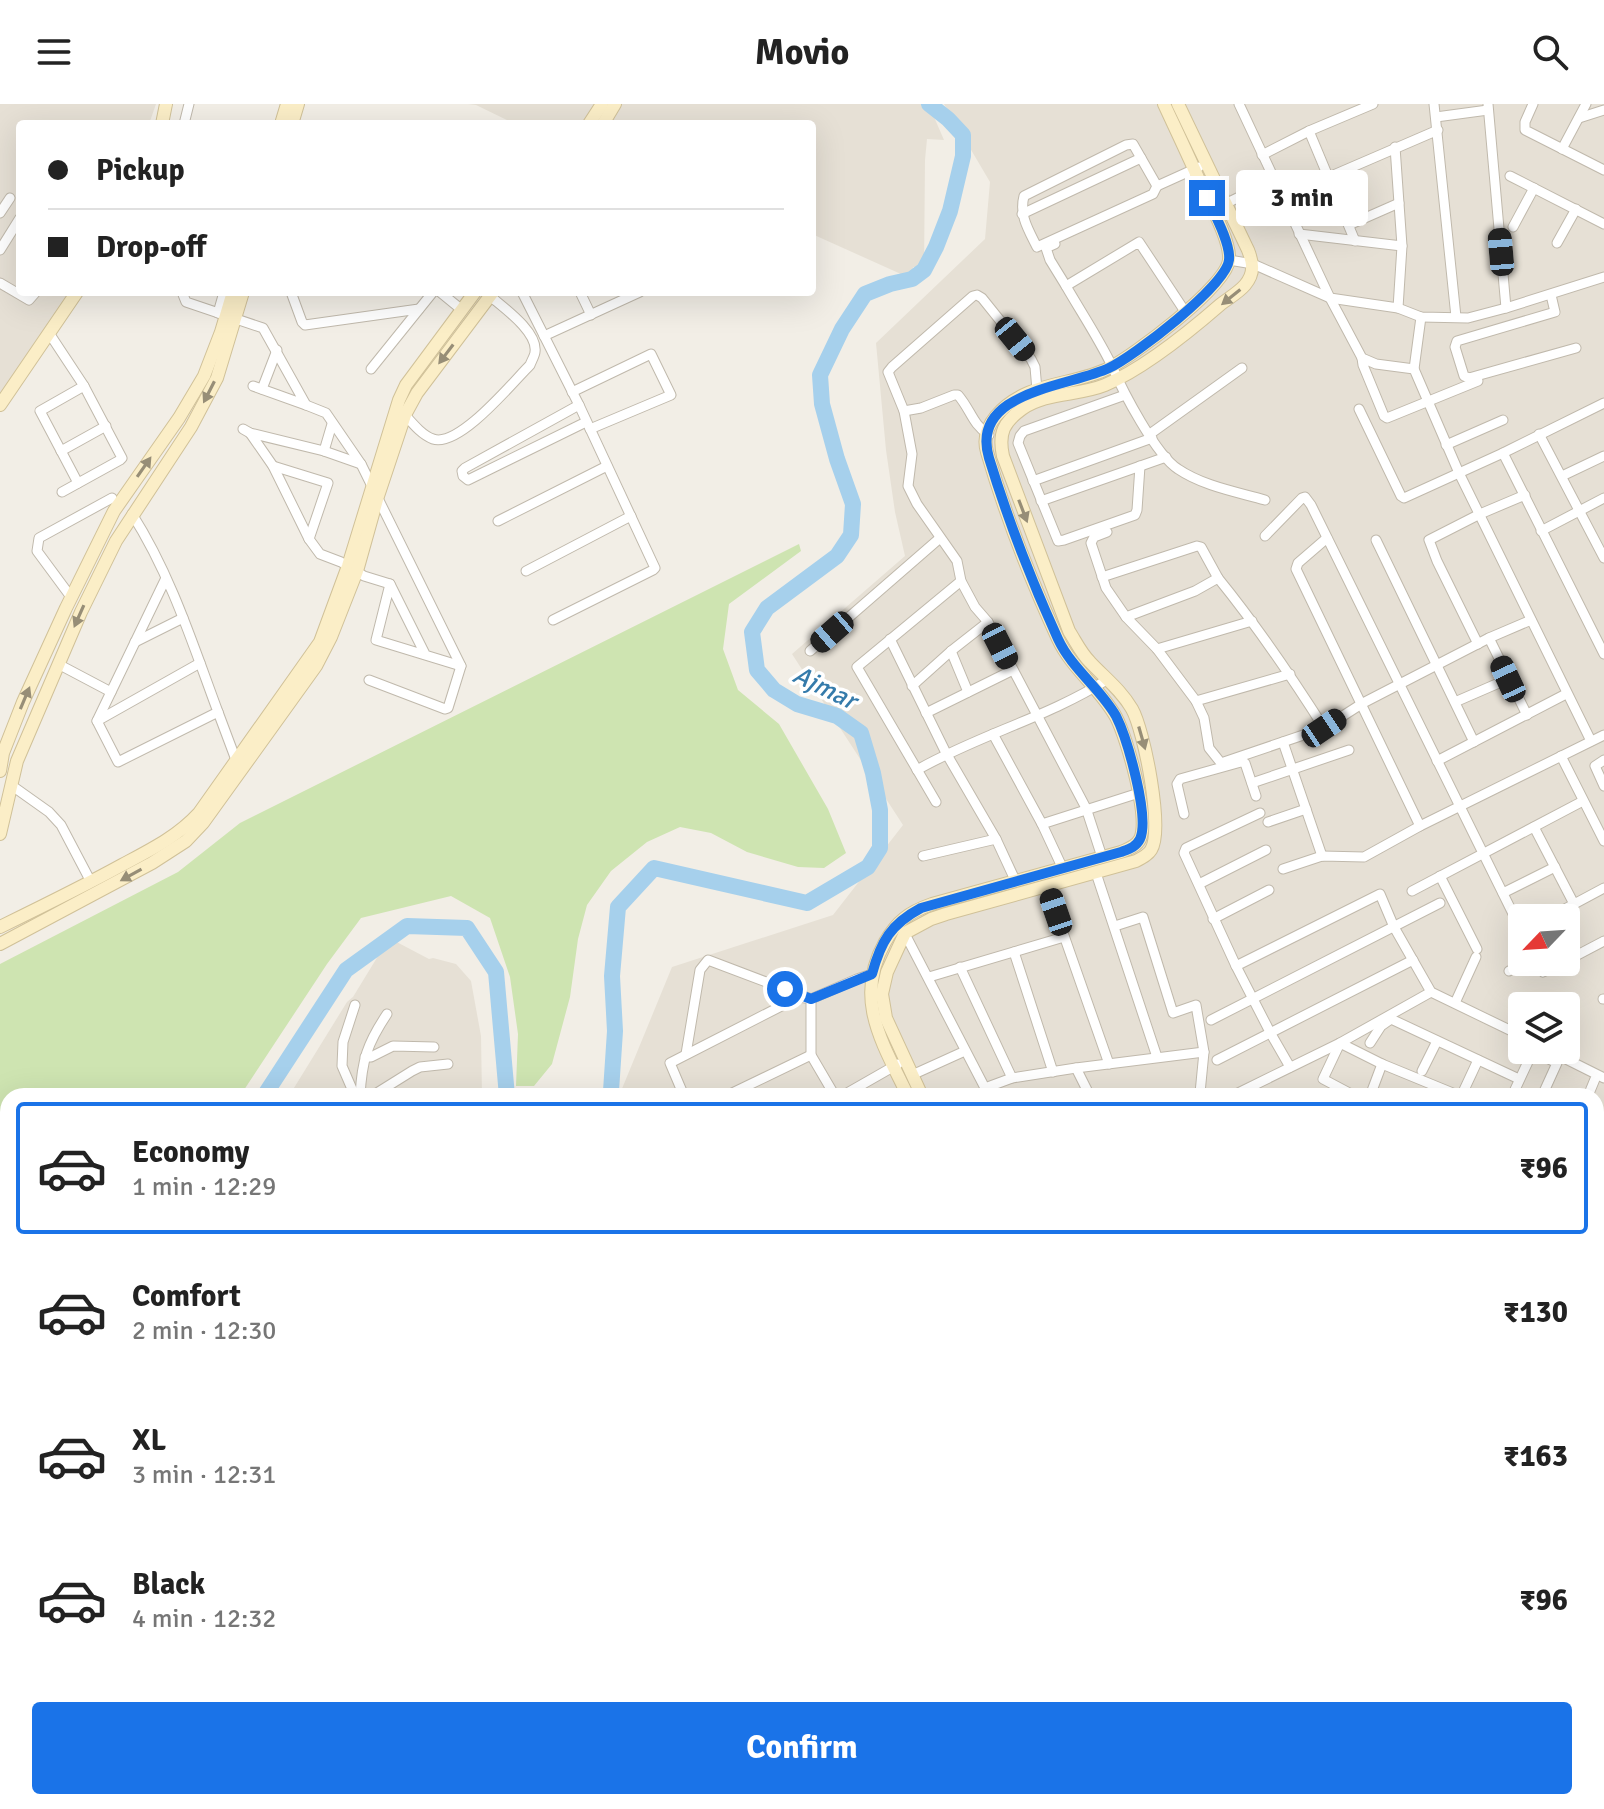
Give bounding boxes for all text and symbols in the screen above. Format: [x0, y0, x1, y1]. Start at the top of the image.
icon: menu [32, 30, 76, 74]
text: Movio [755, 30, 849, 75]
icon: search [1528, 30, 1572, 74]
text: Pickup [96, 152, 185, 189]
callout: 3 min [1235, 170, 1367, 226]
route end [1189, 180, 1225, 216]
text: 3 min [1271, 182, 1333, 214]
car [1487, 227, 1515, 277]
text: Drop-off [96, 229, 206, 266]
one-way arrow [1221, 288, 1241, 304]
car [991, 313, 1039, 365]
one-way arrow [439, 344, 455, 364]
one-way arrow [203, 381, 216, 404]
one-way arrow [136, 457, 151, 478]
one-way arrow [1017, 499, 1030, 523]
one-way arrow [72, 605, 86, 628]
car [806, 607, 858, 657]
car [978, 619, 1022, 673]
car [1487, 652, 1529, 706]
water label: Ajmar [788, 659, 865, 718]
one-way arrow [19, 686, 32, 710]
car [1297, 705, 1351, 751]
one-way arrow [1136, 726, 1149, 750]
one-way arrow [119, 869, 142, 882]
car [1037, 885, 1075, 939]
north arrow [1508, 904, 1580, 976]
map controls [1508, 904, 1580, 1064]
route start [767, 971, 803, 1007]
button: layers [1508, 992, 1580, 1064]
icon: car [36, 1132, 108, 1204]
text: Economy [132, 1134, 249, 1171]
text: ₹96 [1519, 1150, 1568, 1187]
text: 1 min · 12:29 [132, 1171, 276, 1203]
icon: car [36, 1276, 108, 1348]
text: Comfort [132, 1278, 241, 1315]
text: ₹130 [1503, 1294, 1568, 1331]
text: 2 min · 12:30 [132, 1315, 276, 1347]
icon: car [36, 1420, 108, 1492]
text: XL [132, 1422, 166, 1459]
text: ₹163 [1503, 1438, 1568, 1475]
text: 3 min · 12:31 [132, 1459, 276, 1491]
icon: car [36, 1564, 108, 1636]
text: Black [132, 1566, 205, 1603]
text: ₹96 [1519, 1582, 1568, 1619]
text: 4 min · 12:32 [132, 1603, 276, 1635]
button: Confirm [32, 1702, 1572, 1794]

